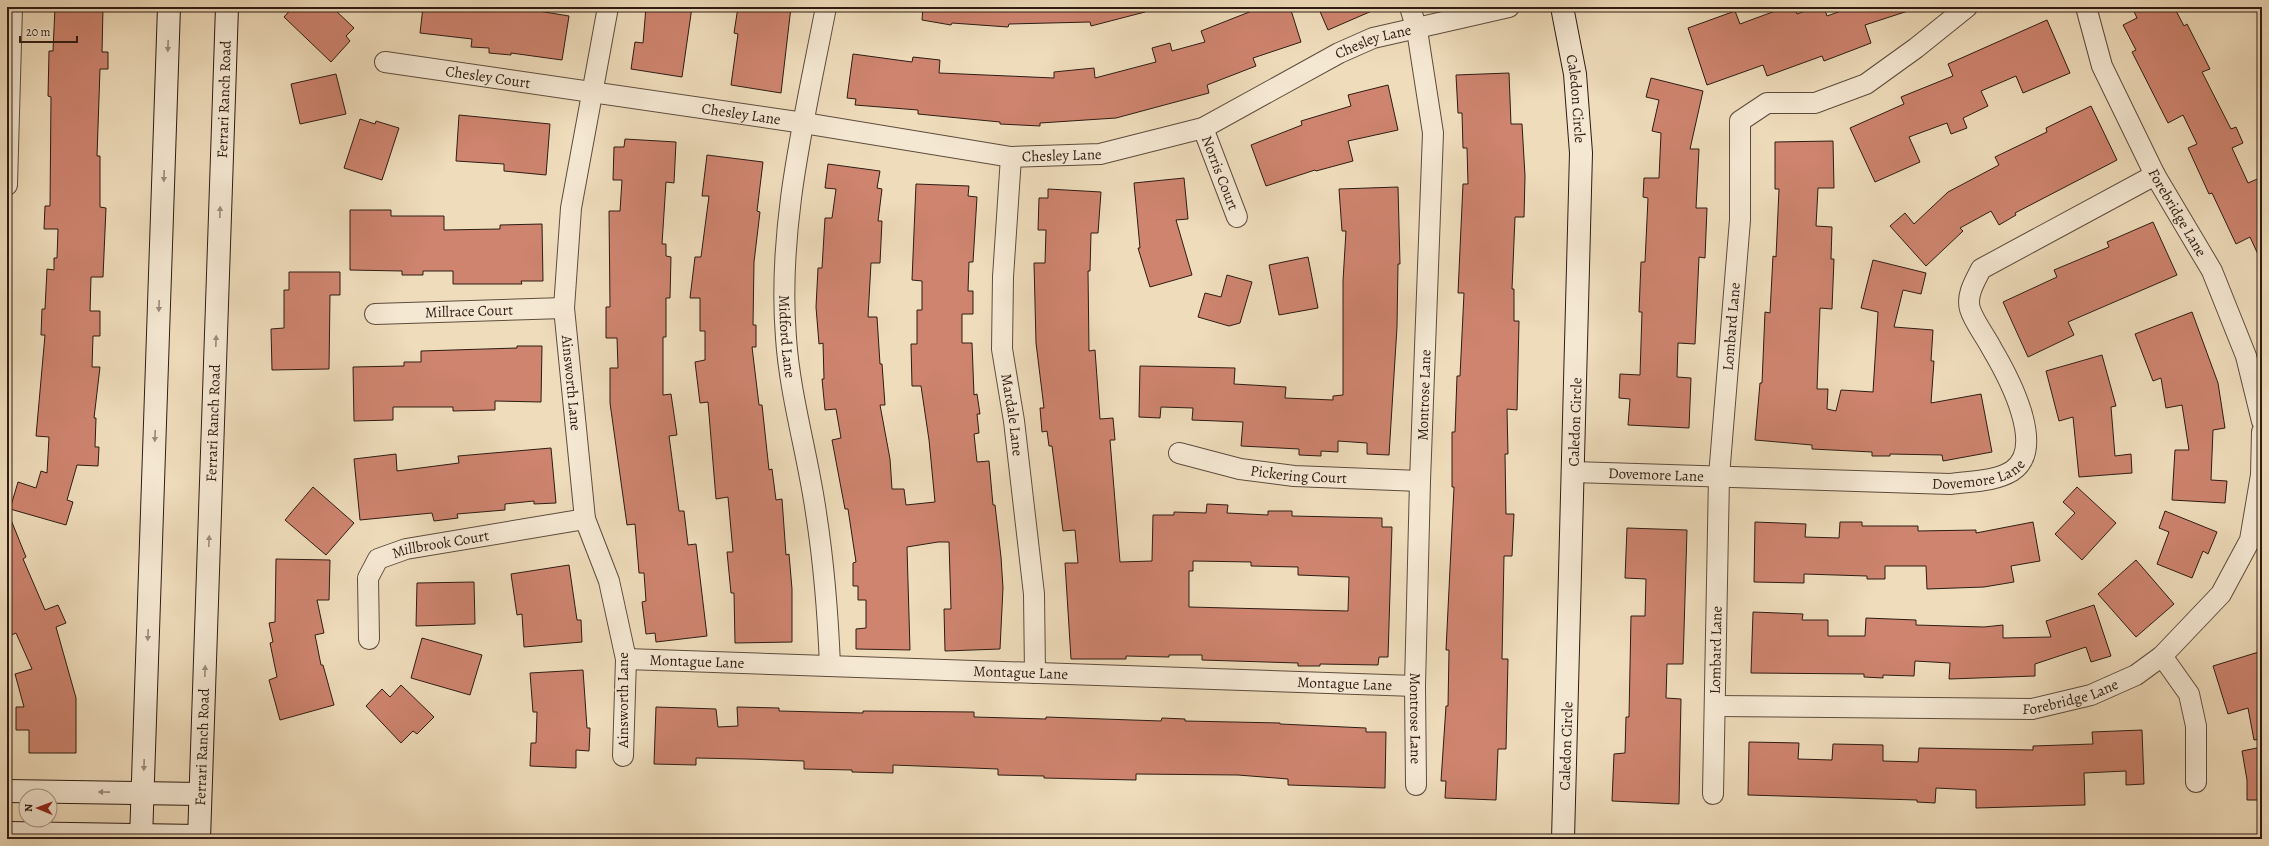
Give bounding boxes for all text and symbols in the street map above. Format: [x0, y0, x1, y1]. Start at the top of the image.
scale bar [20, 18, 77, 44]
street label: Chesley Lane [1332, 20, 1413, 64]
text: 20 m [26, 24, 50, 40]
street label: Ferrari Ranch Road [212, 39, 236, 159]
one-way arrow [165, 40, 171, 53]
street label: Caledon Circle [1561, 53, 1590, 144]
street label: Chesley Court [444, 61, 532, 93]
street label: Chesley Lane [700, 98, 782, 130]
street label: Norris Court [1197, 133, 1243, 213]
street label: Chesley Lane [1022, 144, 1102, 167]
street label: Forebridge Lane [2143, 165, 2211, 261]
one-way arrow [160, 170, 167, 182]
one-way arrow [217, 206, 224, 218]
street label: Lombard Lane [1718, 281, 1745, 371]
street label: Midford Lane [774, 295, 800, 380]
one-way arrow [156, 300, 163, 312]
street label: Millrace Court [425, 300, 513, 322]
street label: Ainsworth Lane [557, 333, 586, 432]
one-way arrow [213, 334, 219, 347]
street label: Montrose Lane [1412, 349, 1436, 441]
street label: Ferrari Ranch Road [201, 363, 225, 482]
street label: Mardale Lane [996, 372, 1028, 458]
street label: Caledon Circle [1563, 377, 1587, 467]
one-way arrow [152, 430, 158, 443]
street label: Dovemore Lane [1932, 455, 2030, 494]
street label: Pickering Court [1249, 460, 1347, 488]
street label: Dovemore Lane [1608, 463, 1704, 486]
street label: Millbrook Court [389, 525, 490, 563]
one-way arrow [206, 534, 212, 547]
street label: Lombard Lane [1705, 605, 1727, 694]
one-way arrow [145, 629, 152, 641]
street label: Montague Lane [649, 650, 745, 673]
street label: Ainsworth Lane [613, 652, 633, 749]
street label: Montague Lane [973, 661, 1069, 684]
one-way arrow [201, 665, 208, 677]
street label: Montague Lane [1297, 672, 1393, 695]
street label: Montrose Lane [1405, 672, 1426, 765]
street label: Forebridge Lane [2022, 674, 2122, 719]
street label: Ferrari Ranch Road [190, 687, 214, 806]
street label: Caledon Circle [1554, 701, 1578, 791]
one-way arrow [141, 759, 147, 772]
north arrow [18, 788, 58, 828]
one-way arrow [97, 789, 110, 795]
text: N [21, 804, 36, 812]

